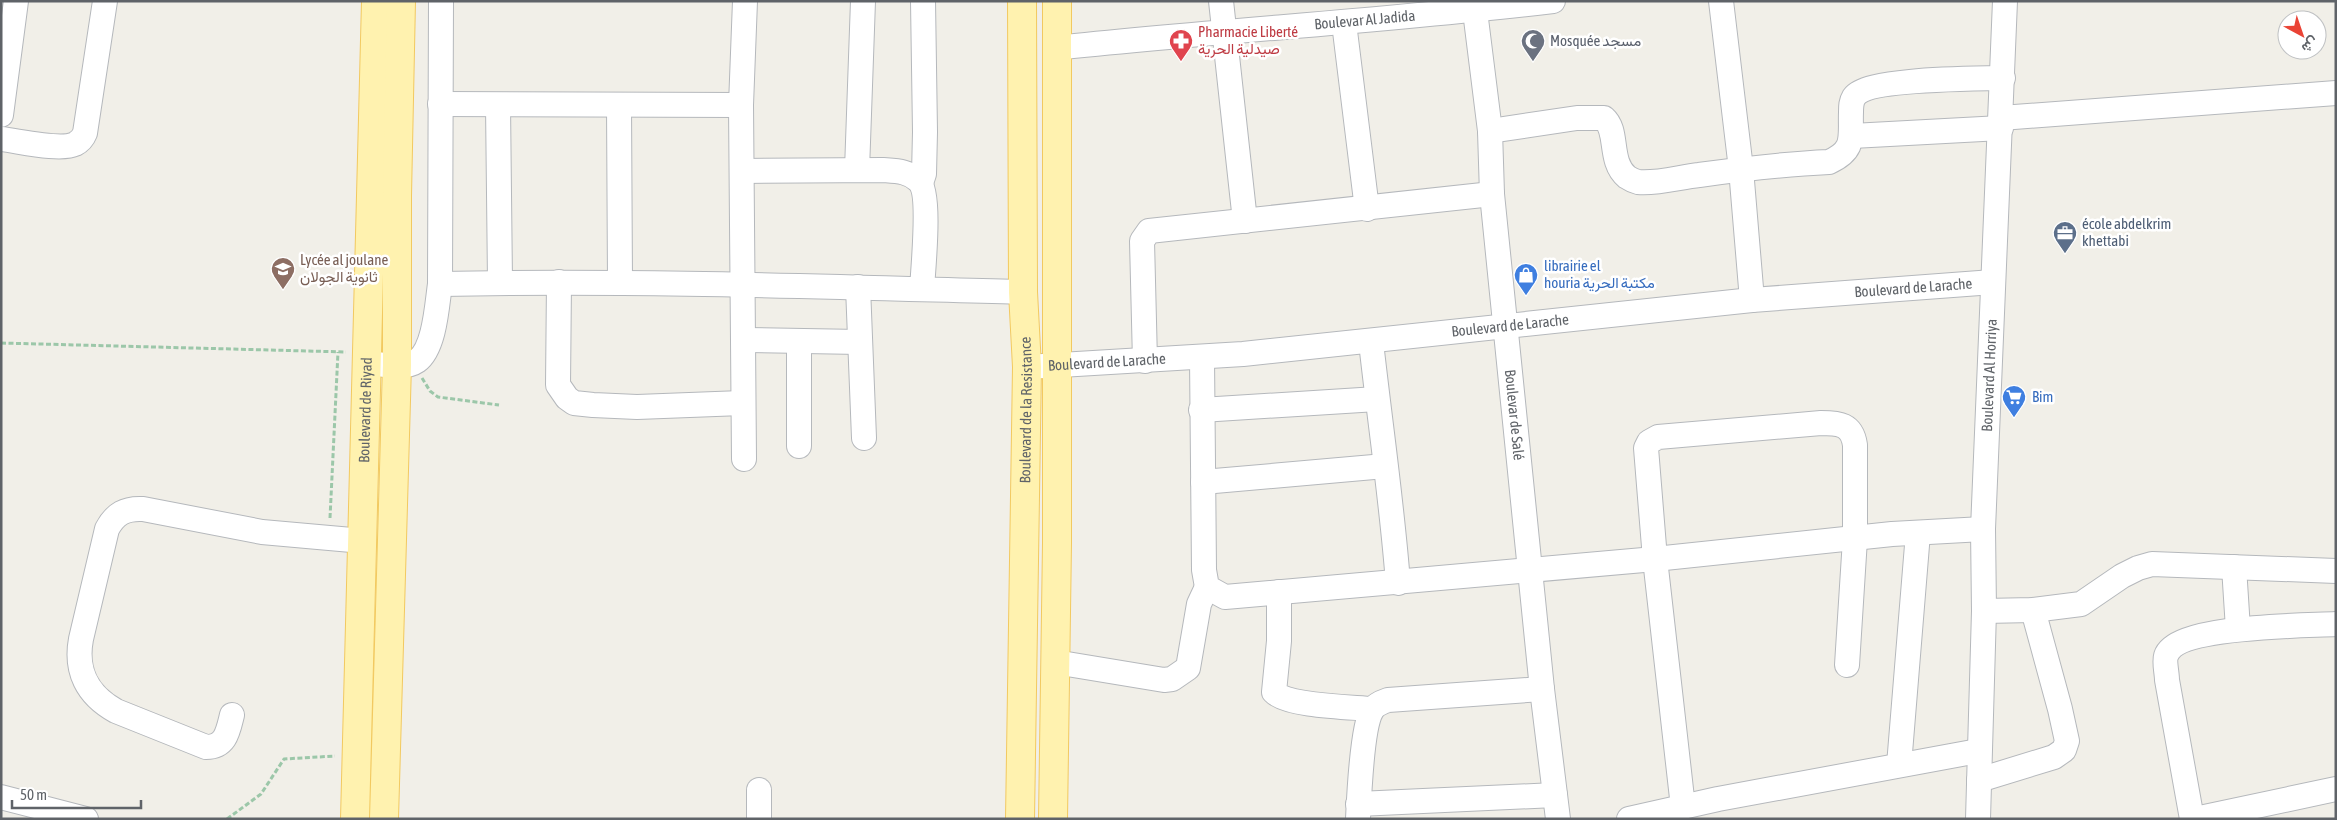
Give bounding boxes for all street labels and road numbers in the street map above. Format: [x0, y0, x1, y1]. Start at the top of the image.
street label: Boulevar Al Jadida [1313, 7, 1416, 32]
street label: Boulevard de Larache [1854, 275, 1973, 300]
street label: Boulevard de Larache [1450, 310, 1570, 340]
street label: Boulevard Al Horriya [1978, 318, 2000, 432]
street label: Boulevard de la Resistance [1016, 336, 1035, 484]
street label: Boulevard de Larache [1047, 350, 1166, 374]
street label: Boulevard de Riyad [355, 357, 375, 463]
street label: Boulevar de Salé [1502, 369, 1528, 461]

